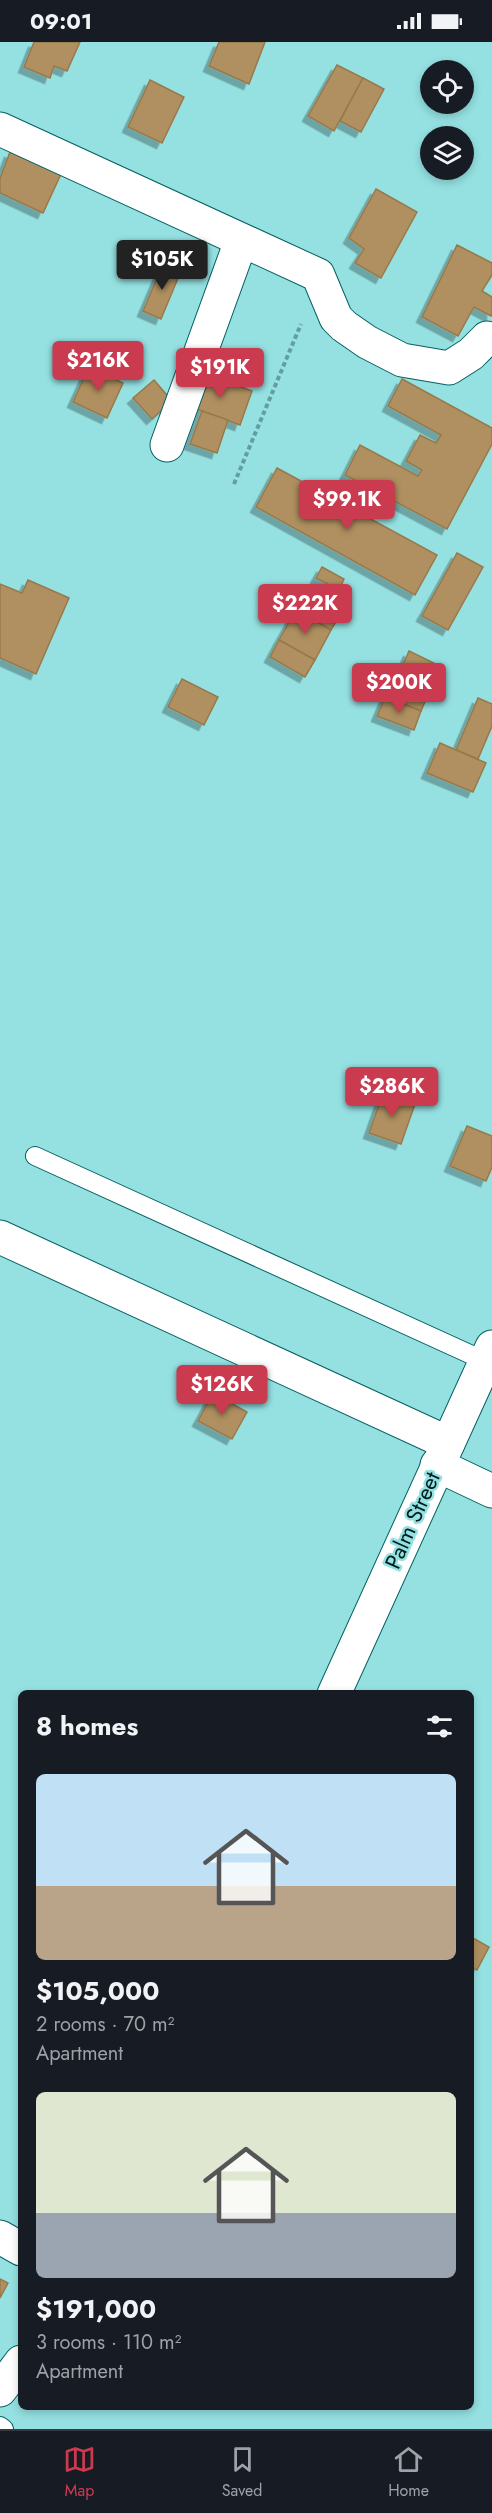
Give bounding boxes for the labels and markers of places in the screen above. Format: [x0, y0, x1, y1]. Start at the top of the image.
pin: $105K [120, 240, 204, 291]
pin: $216K [56, 341, 140, 392]
pin: $191K [178, 348, 262, 399]
pin: $99.1K [298, 480, 396, 531]
pin: $222K [263, 584, 347, 635]
pin: $200K [357, 663, 441, 714]
pin: $286K [350, 1067, 434, 1118]
pin: $126K [180, 1365, 264, 1416]

